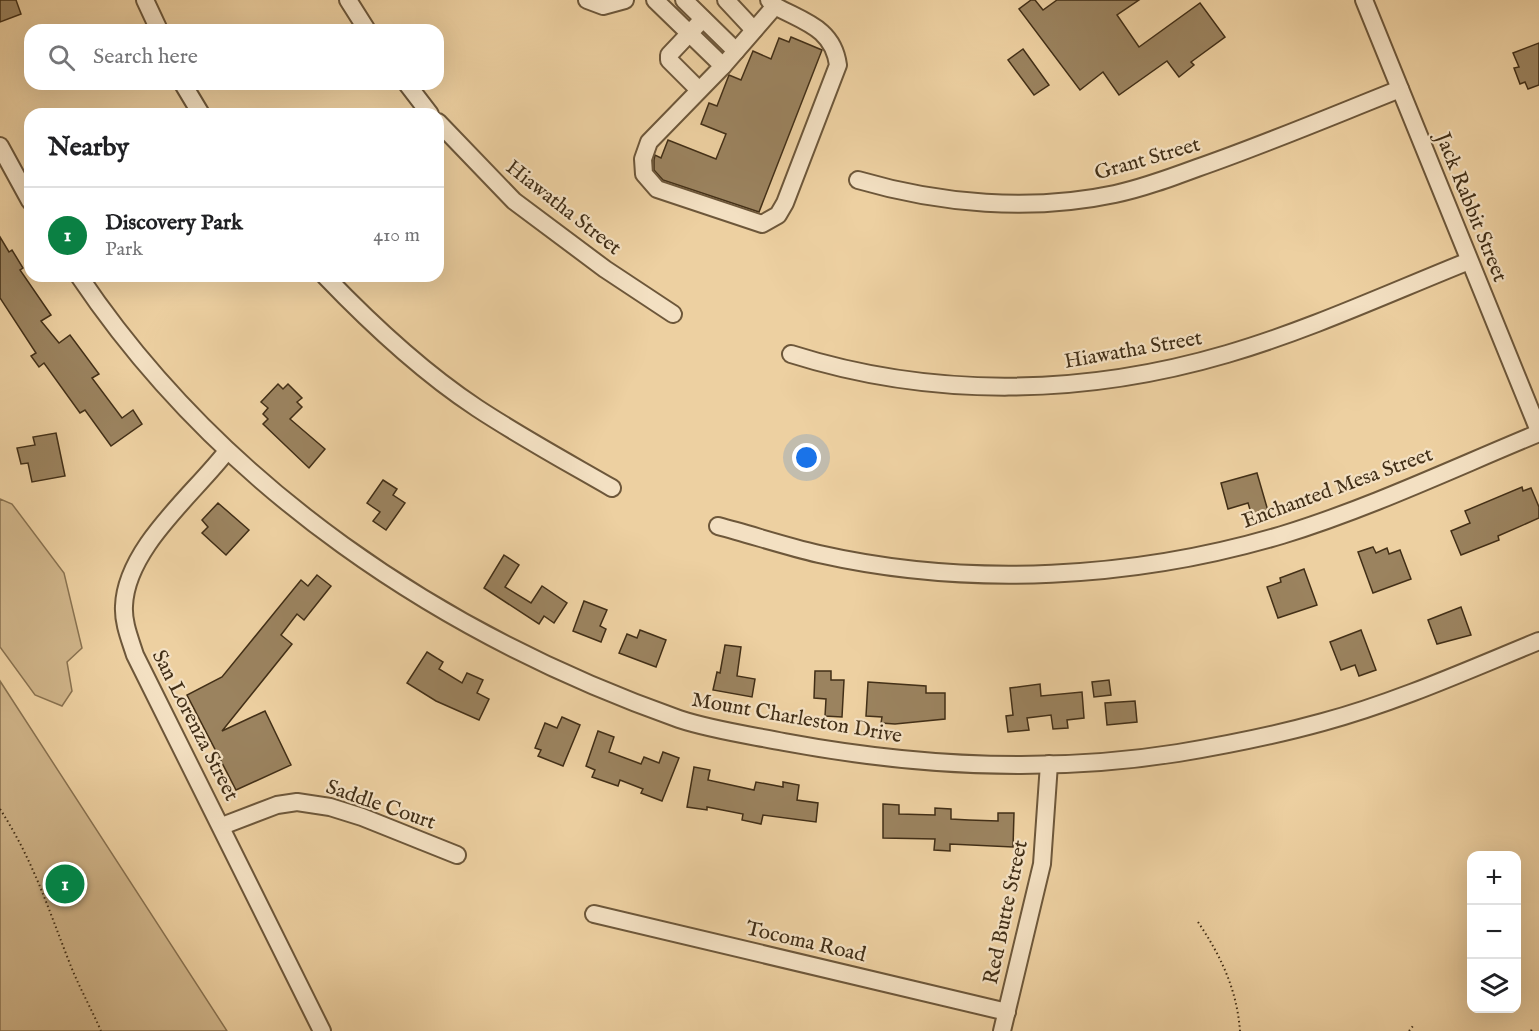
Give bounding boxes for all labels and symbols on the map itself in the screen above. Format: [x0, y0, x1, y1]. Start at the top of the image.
street label: Jack Rabbit Street [1428, 127, 1513, 286]
street label: Grant Street [1092, 132, 1203, 187]
street label: Hiawatha Street [500, 155, 626, 262]
street label: Hiawatha Street [1062, 325, 1204, 376]
street label: Enchanted Mesa Street [1238, 441, 1437, 535]
your location [792, 443, 821, 472]
street label: San Lorenza Street [145, 646, 244, 806]
street label: Mount Charleston Drive [689, 687, 904, 750]
street label: Saddle Court [322, 774, 439, 837]
street label: Red Butte Street [978, 838, 1035, 987]
pin: 1 [46, 862, 84, 906]
street label: Tocoma Road [743, 916, 869, 970]

